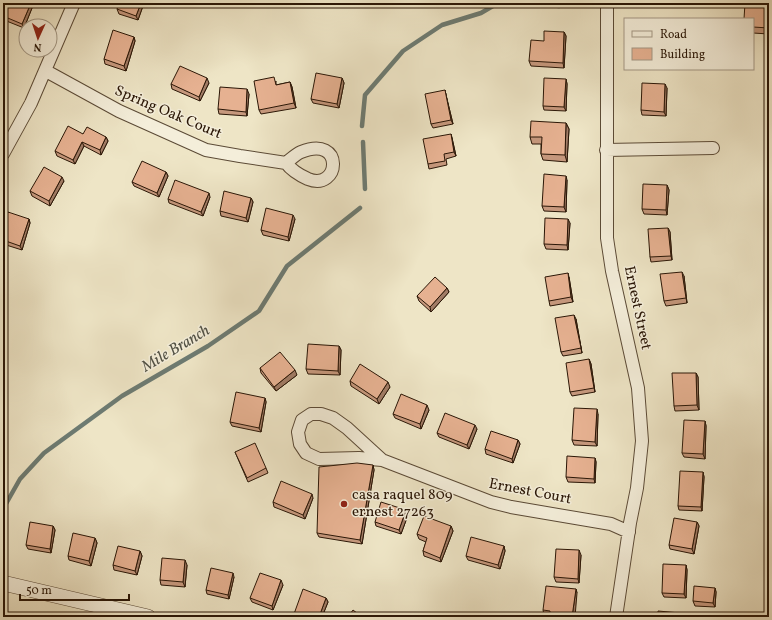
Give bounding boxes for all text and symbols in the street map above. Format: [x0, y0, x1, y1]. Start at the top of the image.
north arrow [18, 18, 58, 58]
legend [624, 18, 754, 70]
text: Road [660, 27, 687, 43]
text: N [33, 39, 42, 54]
text: Building [660, 47, 705, 63]
street label: Spring Oak Court [111, 81, 225, 145]
street label: Ernest Street [618, 264, 656, 352]
water label: Mile Branch [137, 320, 214, 379]
street label: Ernest Court [487, 474, 573, 510]
place label: casa raquel 809 ernest 27263 [352, 485, 453, 523]
marker: casa raquel 809 ernest 27263 [339, 499, 349, 509]
scale bar [20, 576, 129, 602]
text: 50 m [26, 583, 52, 599]

